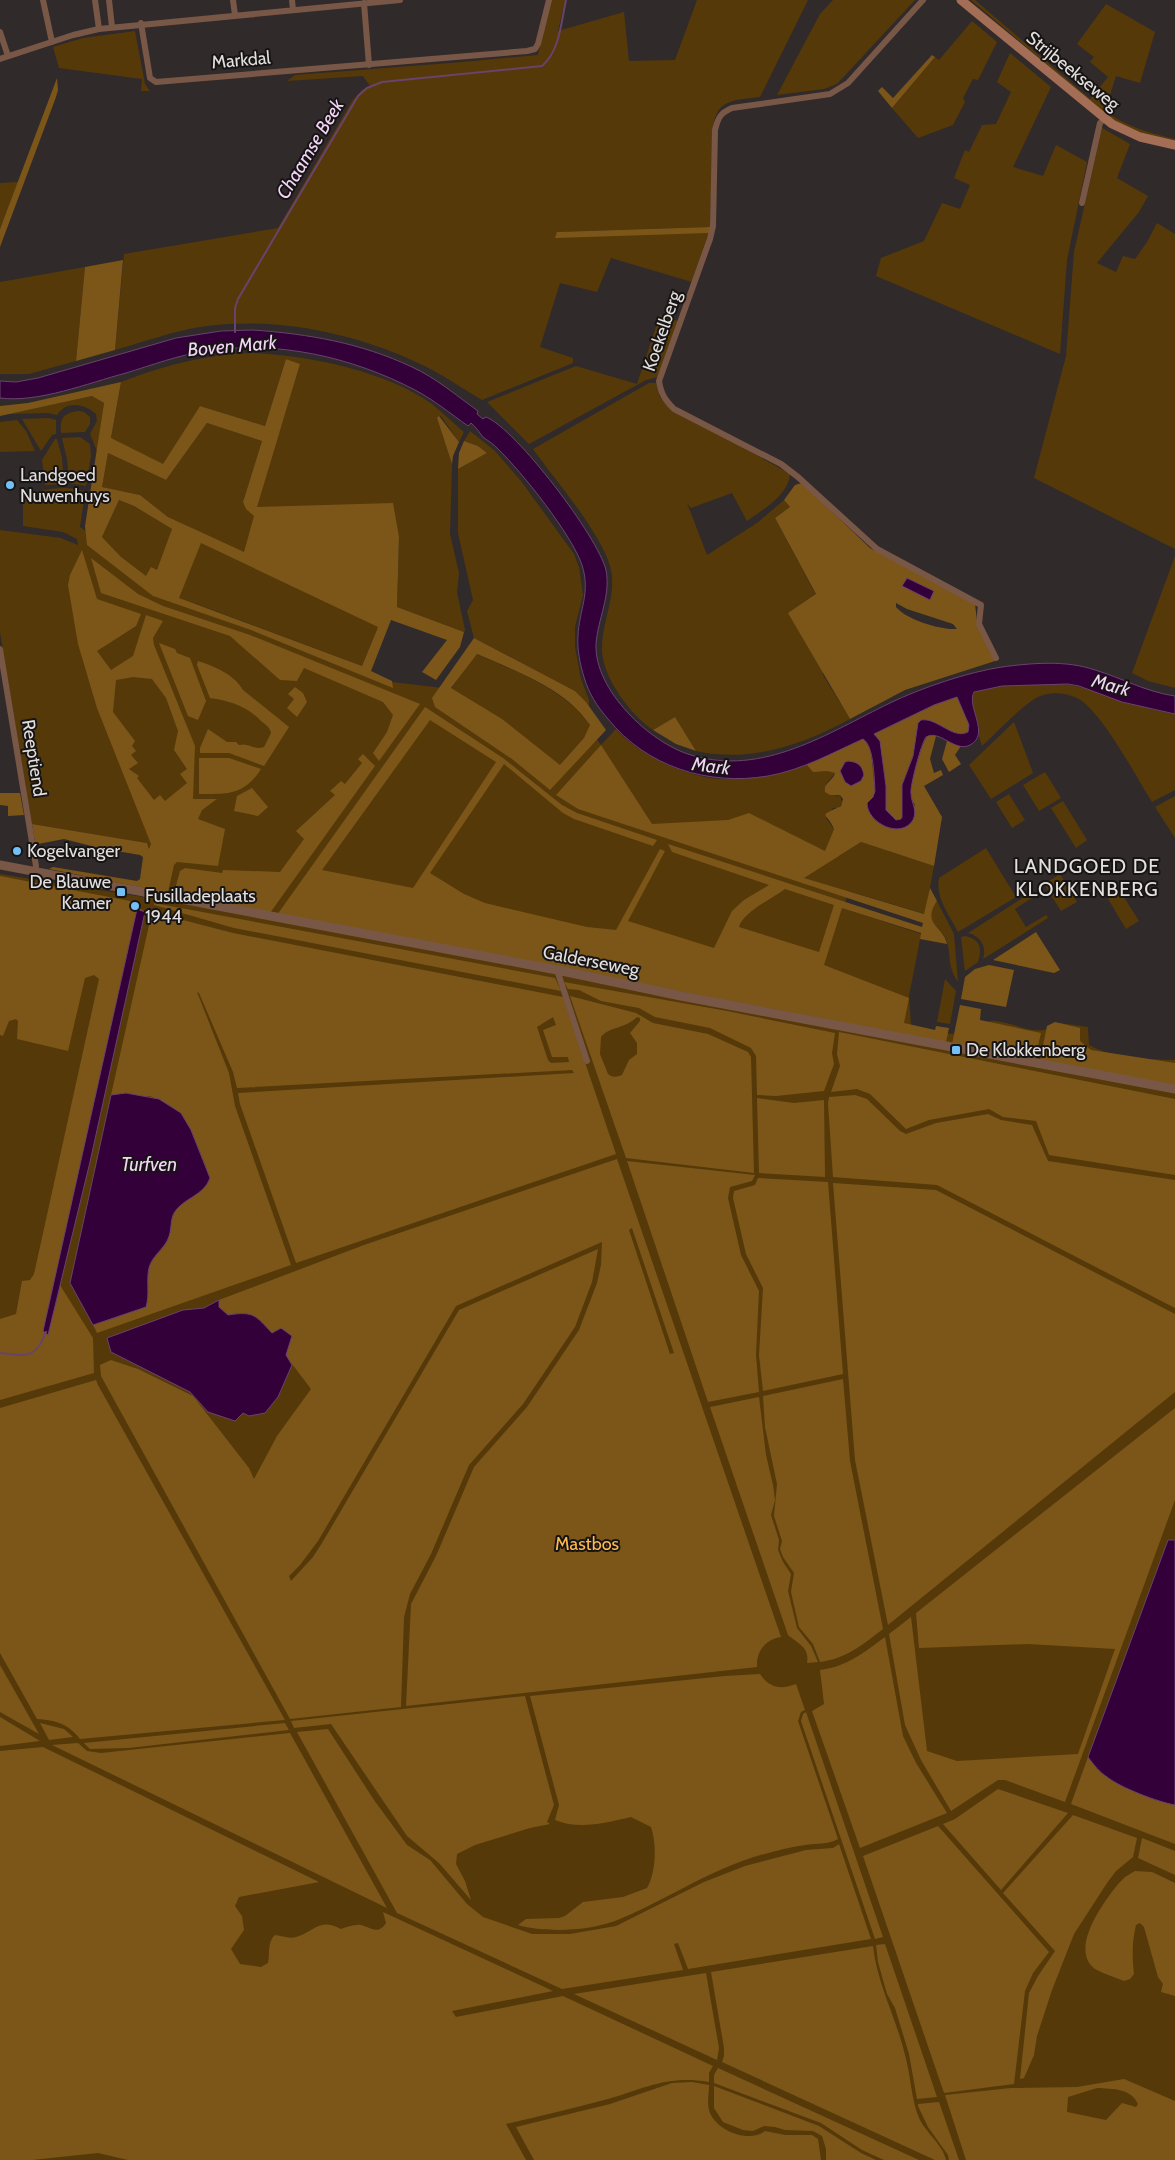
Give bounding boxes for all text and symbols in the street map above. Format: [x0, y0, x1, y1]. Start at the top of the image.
street label: Strijbeekseweg [1022, 27, 1125, 116]
street label: Markdal [210, 46, 272, 74]
water label: Chaamse Beek [271, 94, 349, 203]
street label: Koekelberg [638, 287, 686, 374]
water label: Boven Mark [186, 331, 278, 361]
place label: Landgoed Nuwenhuys [20, 464, 110, 507]
marker: Landgoed Nuwenhuys [4, 479, 16, 491]
water label: Mark [1089, 669, 1133, 701]
street label: Reeptiend [17, 718, 51, 798]
water label: Mark [690, 752, 732, 780]
place label: Kogelvanger [27, 840, 120, 862]
marker: Kogelvanger [11, 845, 23, 857]
district label: LANDGOED DE KLOKKENBERG [1014, 854, 1160, 901]
place label: De Blauwe Kamer [30, 871, 111, 914]
place label: Fusilladeplaats 1944 [145, 885, 256, 928]
marker: De Blauwe Kamer [115, 886, 127, 898]
marker: Fusilladeplaats 1944 [129, 900, 141, 912]
street label: Galderseweg [541, 941, 642, 981]
place label: De Klokkenberg [966, 1039, 1086, 1061]
marker: De Klokkenberg [950, 1044, 962, 1056]
water label: Turfven [121, 1153, 177, 1176]
park label: Mastbos [555, 1533, 619, 1555]

